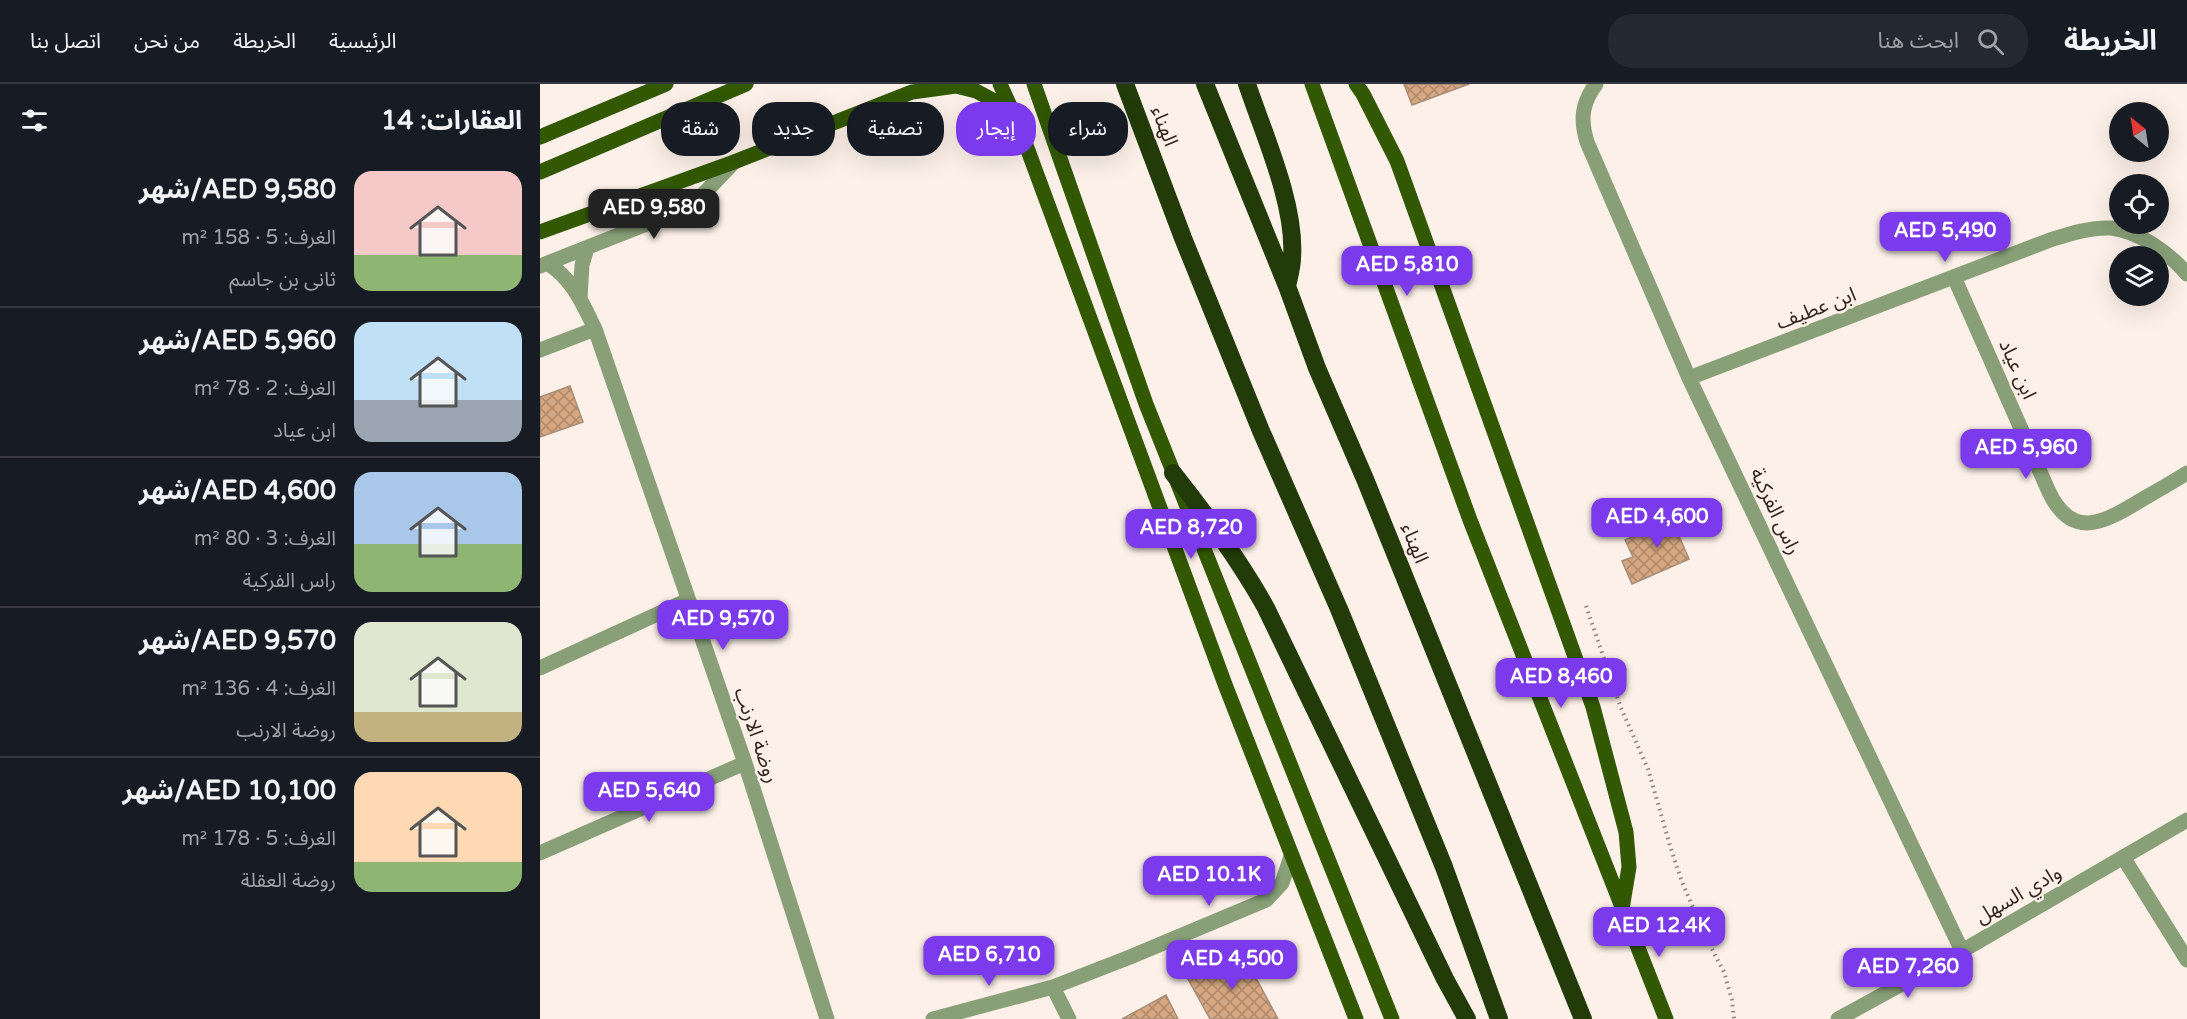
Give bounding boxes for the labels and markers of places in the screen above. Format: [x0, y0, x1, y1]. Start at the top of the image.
pin: AED 9,580 [585, 189, 723, 240]
pin: AED 5,490 [1876, 212, 2014, 263]
pin: AED 5,810 [1338, 246, 1476, 297]
pin: AED 5,960 [1957, 429, 2095, 480]
pin: AED 4,600 [1588, 498, 1726, 549]
pin: AED 8,720 [1122, 509, 1260, 560]
pin: AED 9,570 [654, 600, 792, 651]
pin: AED 8,460 [1492, 658, 1630, 709]
pin: AED 5,640 [580, 772, 718, 823]
pin: AED 10.1K [1140, 856, 1278, 907]
pin: AED 12.4K [1590, 907, 1728, 958]
pin: AED 6,710 [920, 936, 1058, 987]
pin: AED 4,500 [1163, 940, 1301, 991]
pin: AED 7,260 [1839, 948, 1977, 999]

